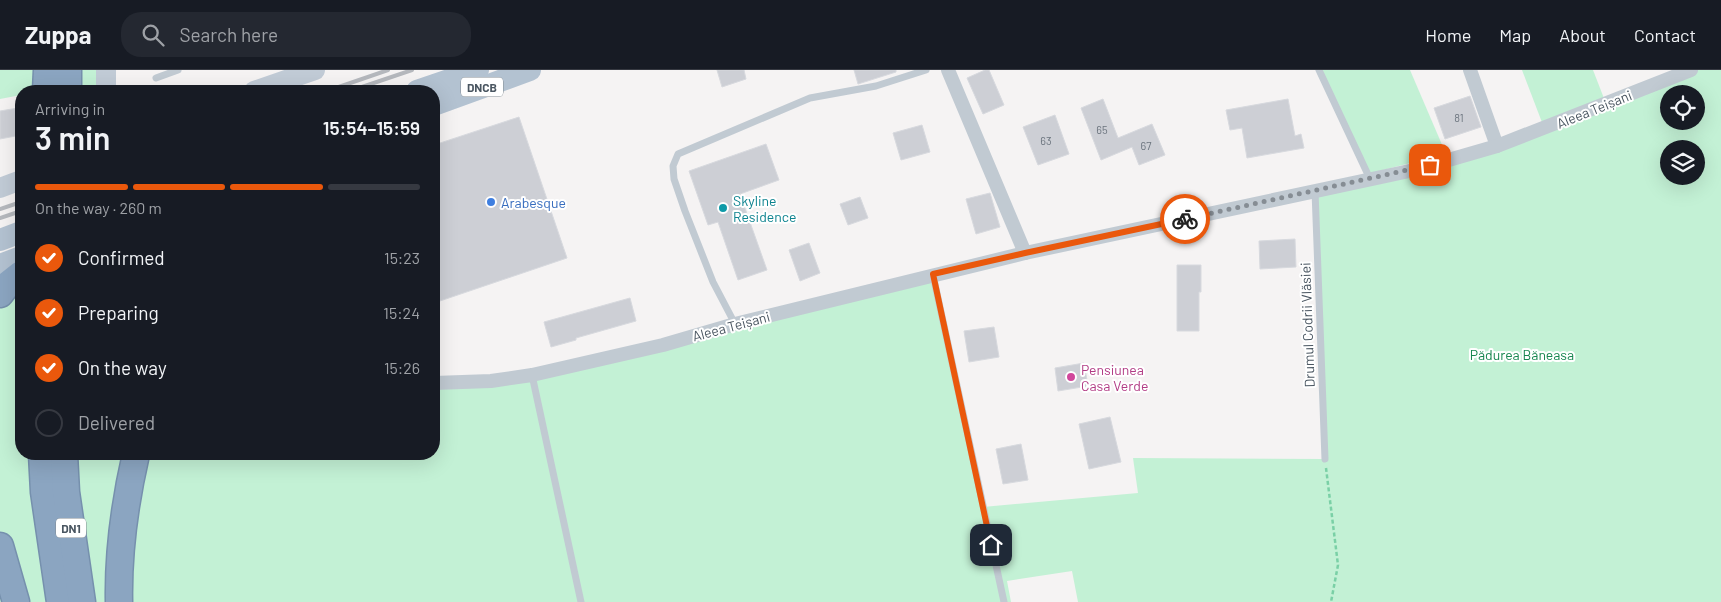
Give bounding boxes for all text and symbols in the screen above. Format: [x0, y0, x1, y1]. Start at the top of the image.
search box [121, 12, 471, 57]
text: Zuppa [25, 20, 91, 49]
icon: search [139, 21, 167, 49]
text: Search here [179, 23, 278, 46]
text: Home [1425, 24, 1471, 46]
text: Map [1499, 24, 1531, 46]
text: About [1559, 24, 1606, 46]
text: Contact [1634, 24, 1696, 46]
road number: DNCB [461, 78, 503, 96]
map controls [1660, 85, 1705, 185]
button: locate [1660, 85, 1705, 130]
street label: Aleea Teișani [1554, 86, 1634, 132]
text: Arriving in [35, 99, 105, 118]
house number: 81 [1454, 111, 1464, 124]
text: 15:54–15:59 [323, 116, 420, 139]
text: 3 min [35, 118, 111, 156]
house number: 65 [1096, 123, 1108, 136]
house number: 63 [1040, 134, 1052, 147]
house number: 67 [1141, 139, 1151, 152]
button: layers [1660, 140, 1705, 185]
pin [1409, 144, 1451, 186]
icon: bag [1416, 151, 1444, 179]
place label: Skyline Residence [733, 192, 796, 225]
place label: Arabesque [501, 194, 566, 211]
courier [1160, 194, 1210, 244]
marker: Arabesque [485, 196, 497, 208]
text: On the way · 260 m [35, 198, 162, 217]
marker: Skyline Residence [717, 202, 729, 214]
icon: bike [1171, 205, 1199, 233]
icon: check [35, 244, 63, 272]
text: Confirmed [78, 246, 165, 269]
text: 15:23 [384, 248, 420, 267]
street label: Drumul Codrii Vlăsiei [1296, 262, 1318, 388]
icon: check [35, 299, 63, 327]
text: Preparing [78, 301, 159, 324]
text: 15:24 [383, 303, 420, 322]
street label: Aleea Teișani [690, 307, 772, 345]
park label: Pădurea Băneasa [1470, 346, 1574, 363]
icon: check [35, 354, 63, 382]
text: On the way [78, 356, 167, 379]
text: 15:26 [384, 358, 420, 377]
place label: Pensiunea Casa Verde [1081, 361, 1148, 394]
marker: Pensiunea Casa Verde [1065, 371, 1077, 383]
text: Delivered [78, 411, 155, 434]
road number: DN1 [56, 518, 86, 538]
pin [970, 524, 1012, 566]
icon: home [977, 531, 1005, 559]

